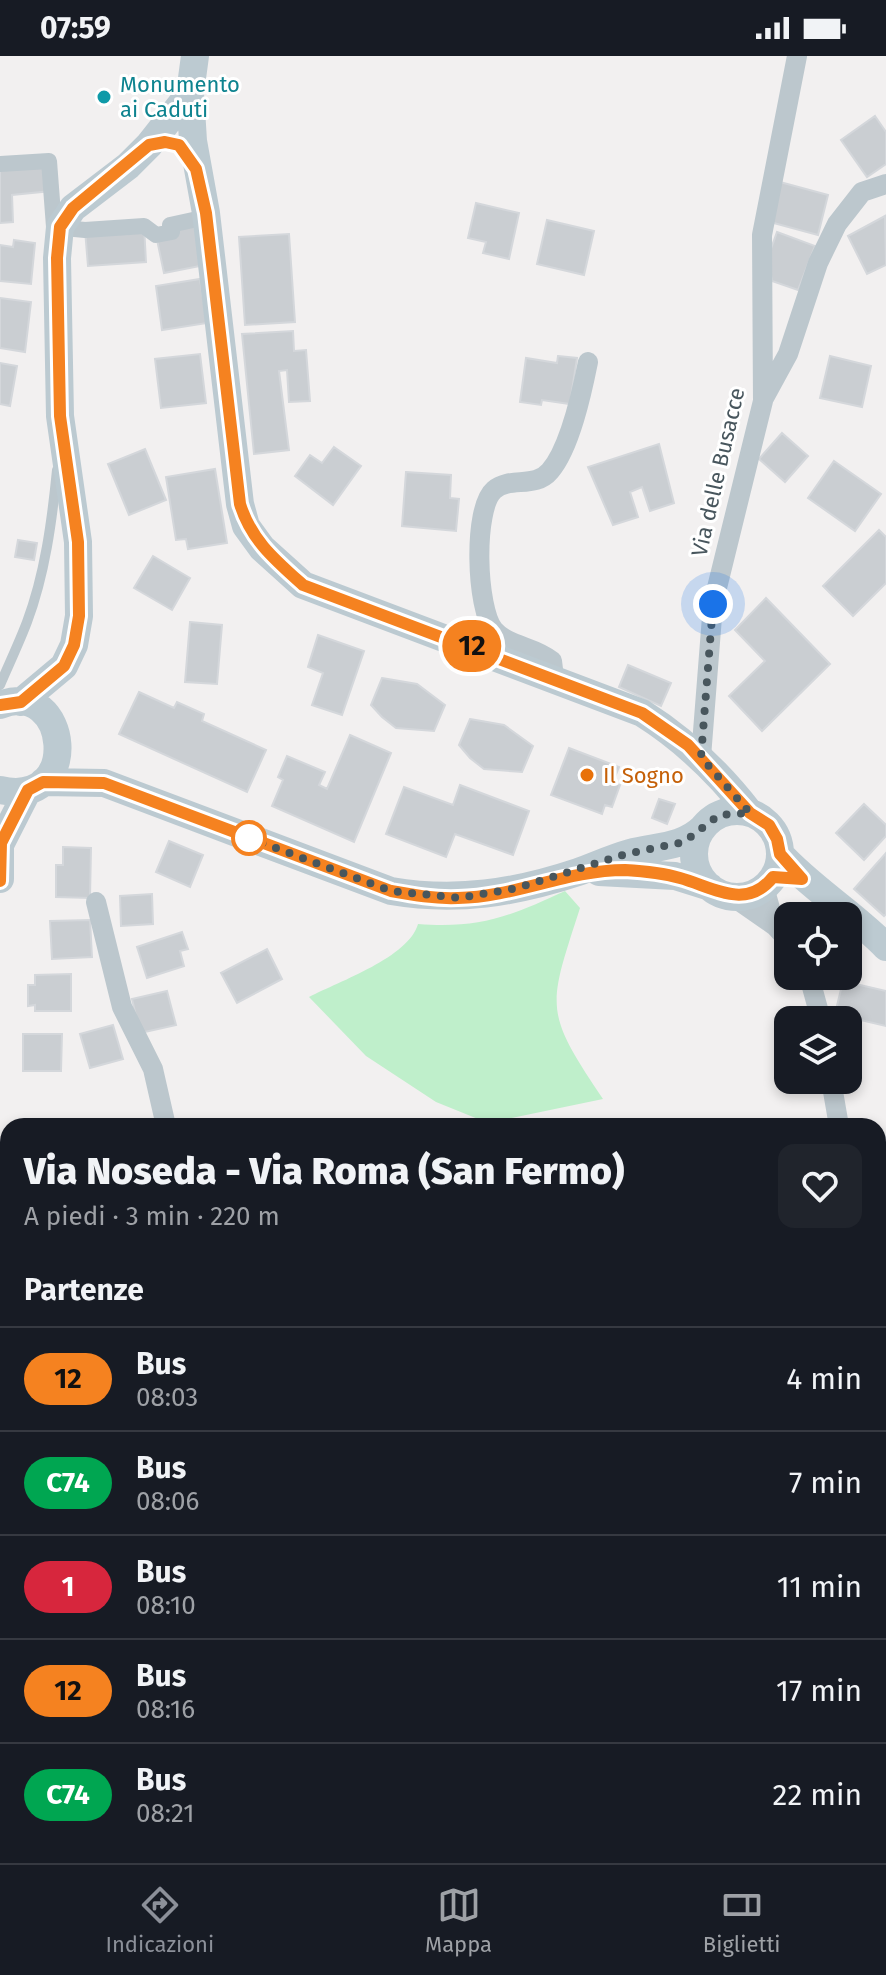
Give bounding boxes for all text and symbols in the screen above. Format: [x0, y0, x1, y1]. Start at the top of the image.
text: 07:59 [40, 10, 111, 46]
place label: Monumento ai Caduti [120, 71, 240, 123]
marker: Monumento ai Caduti [95, 88, 113, 106]
street label: Via delle Busacce [685, 385, 751, 559]
your location [693, 584, 733, 624]
line badge: 12 [436, 620, 508, 672]
text: 12 [458, 629, 486, 662]
place label: Il Sogno [603, 762, 684, 789]
marker: Il Sogno [578, 766, 596, 784]
unlabelled marker [232, 821, 266, 855]
map controls [774, 902, 862, 1094]
button: locate [774, 902, 862, 990]
button: layers [774, 1006, 862, 1094]
button: heart [778, 1144, 862, 1228]
text: Via Noseda - Via Roma (San Fermo) [24, 1148, 624, 1194]
text: A piedi · 3 min · 220 m [24, 1201, 280, 1232]
text: Partenze [24, 1272, 144, 1308]
text: Bus [136, 1346, 186, 1382]
text: 4 min [786, 1361, 862, 1397]
text: 12 [54, 1362, 82, 1395]
text: 08:03 [136, 1382, 198, 1413]
text: Bus [136, 1450, 186, 1486]
text: 7 min [789, 1465, 862, 1501]
text: C74 [46, 1466, 90, 1499]
text: 08:06 [136, 1486, 199, 1517]
text: Bus [136, 1554, 186, 1590]
text: 11 min [777, 1569, 862, 1605]
text: 1 [62, 1570, 75, 1603]
text: 08:10 [136, 1590, 196, 1621]
text: Bus [136, 1658, 186, 1694]
text: 17 min [776, 1673, 862, 1709]
text: 12 [54, 1674, 82, 1707]
text: 08:16 [136, 1694, 195, 1725]
text: Bus [136, 1762, 186, 1798]
text: 22 min [773, 1777, 862, 1813]
text: C74 [46, 1778, 90, 1811]
text: 08:21 [136, 1798, 195, 1829]
tab: Indicazioni [105, 1883, 214, 1958]
tab: Mappa [425, 1883, 492, 1958]
tab: Biglietti [703, 1883, 781, 1958]

